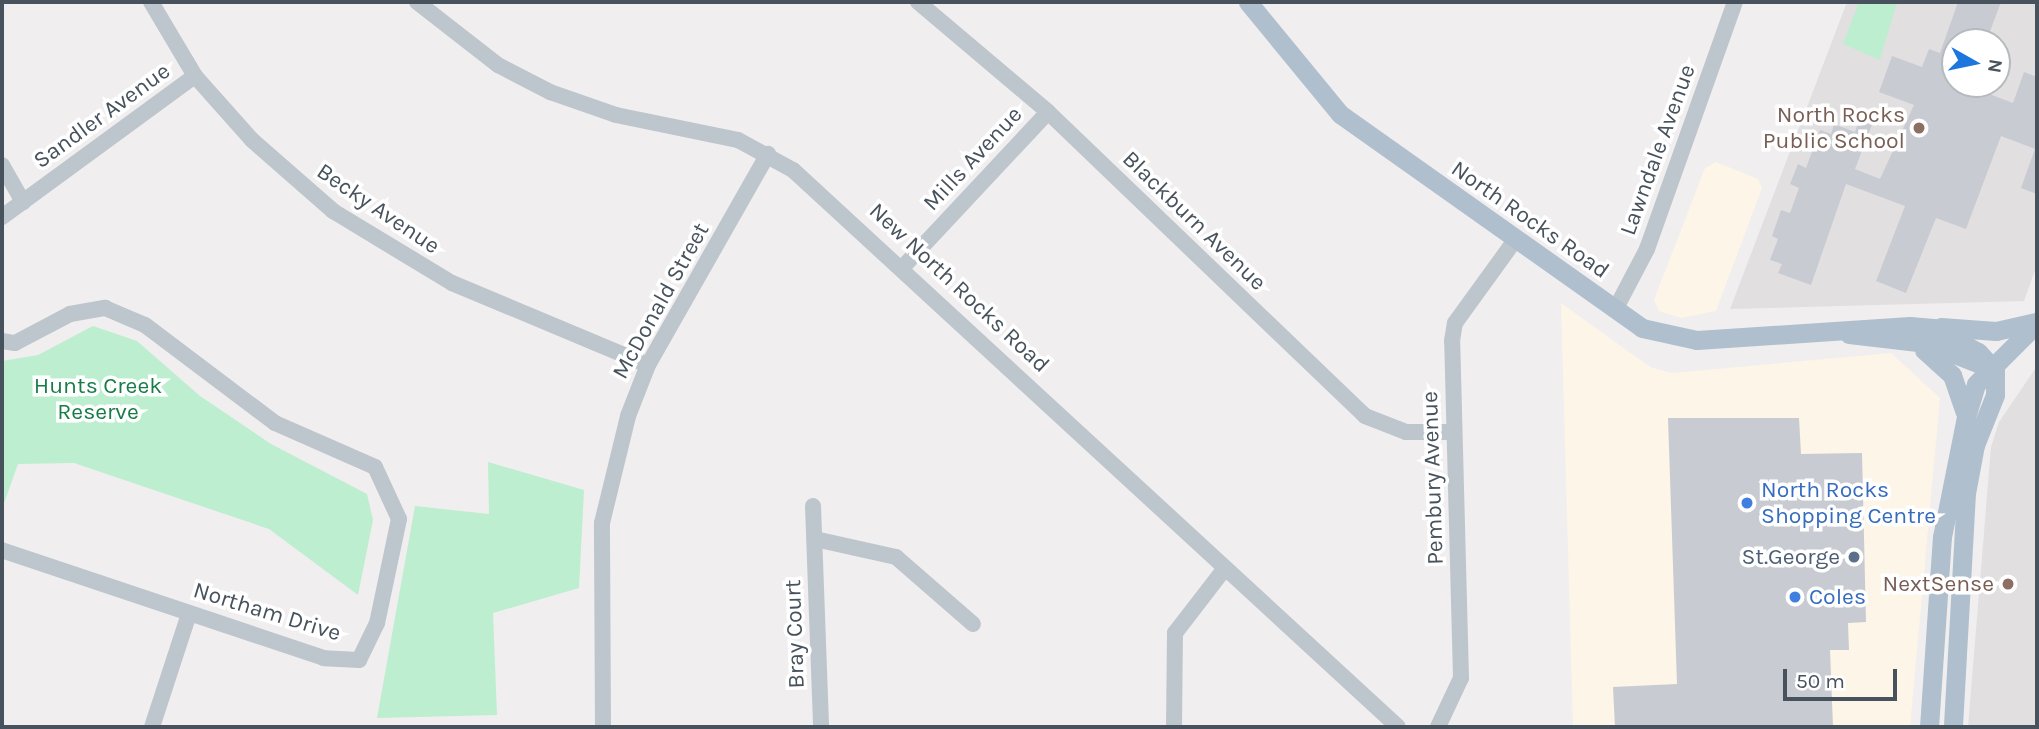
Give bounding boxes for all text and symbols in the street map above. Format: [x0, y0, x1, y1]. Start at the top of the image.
north arrow [1941, 28, 2011, 98]
street label: Sandler Avenue [28, 57, 176, 175]
text: N [1983, 58, 2007, 74]
street label: Lawndale Avenue [1614, 61, 1702, 239]
street label: Mills Avenue [918, 101, 1028, 217]
place label: North Rocks Public School [1763, 101, 1905, 155]
marker: North Rocks Public School [1911, 120, 1927, 136]
street label: Blackburn Avenue [1116, 145, 1272, 297]
street label: North Rocks Road [1446, 155, 1614, 285]
street label: Becky Avenue [311, 158, 445, 260]
street label: New North Rocks Road [863, 197, 1055, 379]
street label: McDonald Street [607, 218, 715, 384]
park label: Hunts Creek Reserve [34, 372, 162, 426]
street label: Pembury Avenue [1416, 391, 1450, 565]
place label: North Rocks Shopping Centre [1761, 476, 1936, 530]
marker: North Rocks Shopping Centre [1739, 495, 1755, 511]
place label: St.George [1741, 543, 1840, 571]
marker: St.George [1846, 549, 1862, 565]
place label: NextSense [1883, 570, 1994, 598]
marker: NextSense [2000, 576, 2016, 592]
street label: Northam Drive [190, 577, 344, 647]
street label: Bray Court [779, 579, 811, 689]
place label: Coles [1809, 583, 1866, 611]
marker: Coles [1787, 589, 1803, 605]
scale bar [1787, 656, 1901, 700]
text: 50 m [1796, 669, 1845, 693]

